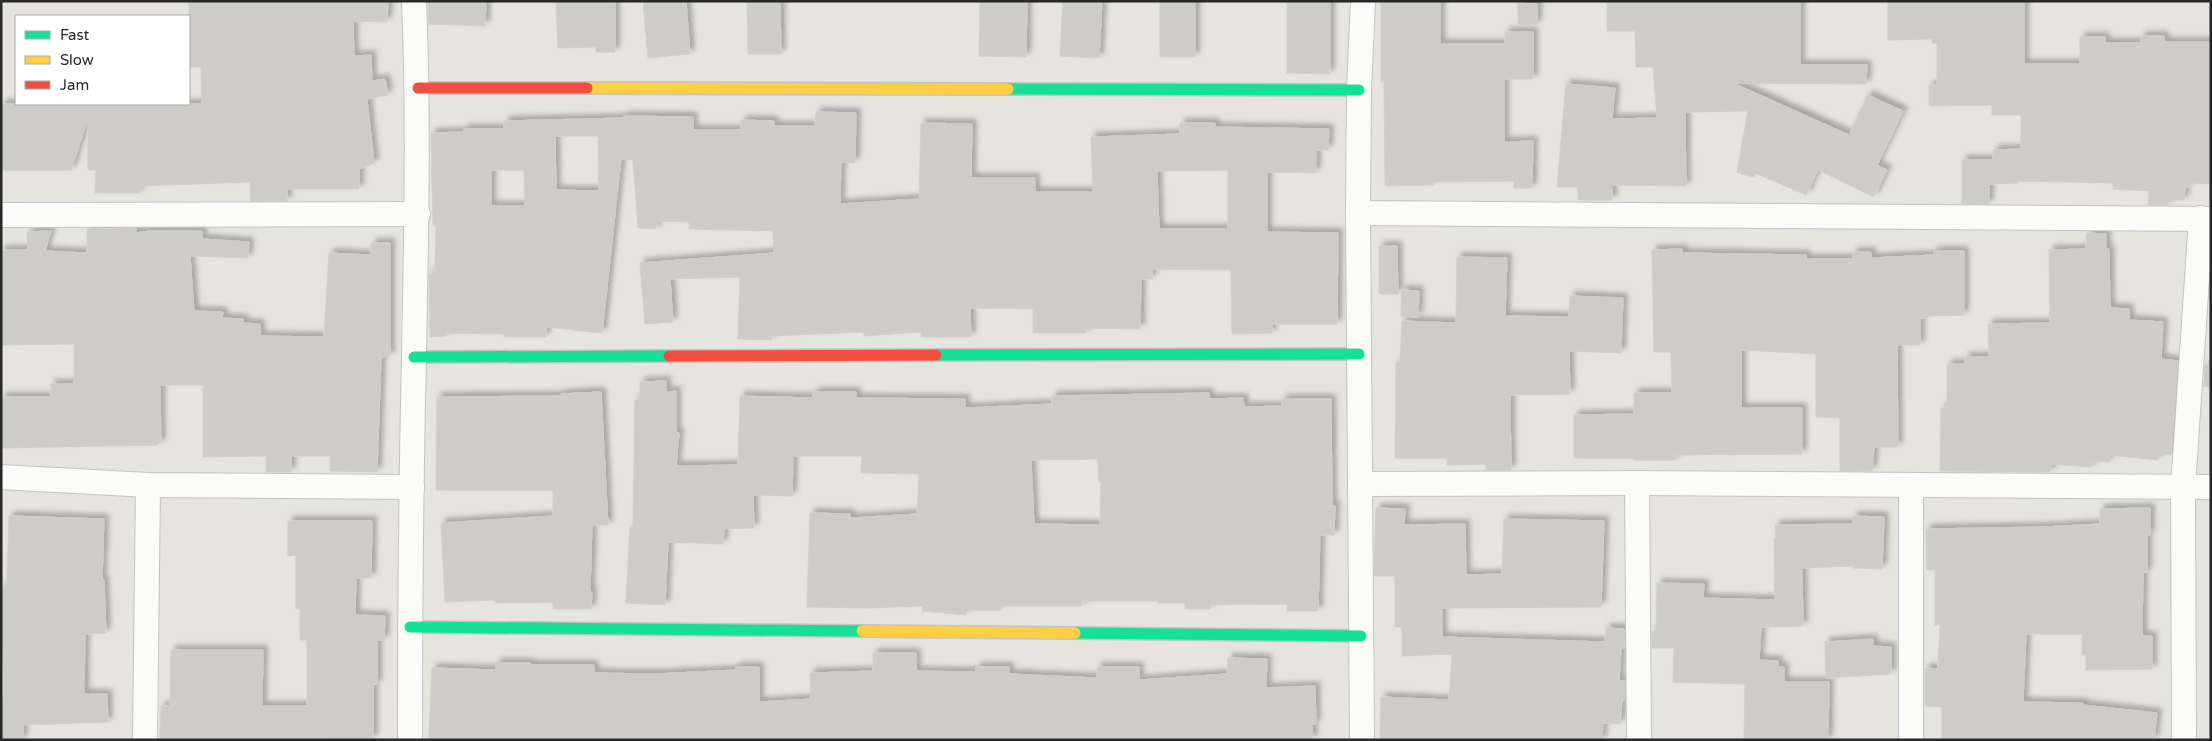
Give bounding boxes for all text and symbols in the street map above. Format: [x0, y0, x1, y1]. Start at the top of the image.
legend [15, 15, 190, 105]
text: Fast [60, 26, 90, 44]
text: Slow [60, 51, 94, 69]
text: Jam [60, 76, 89, 94]

